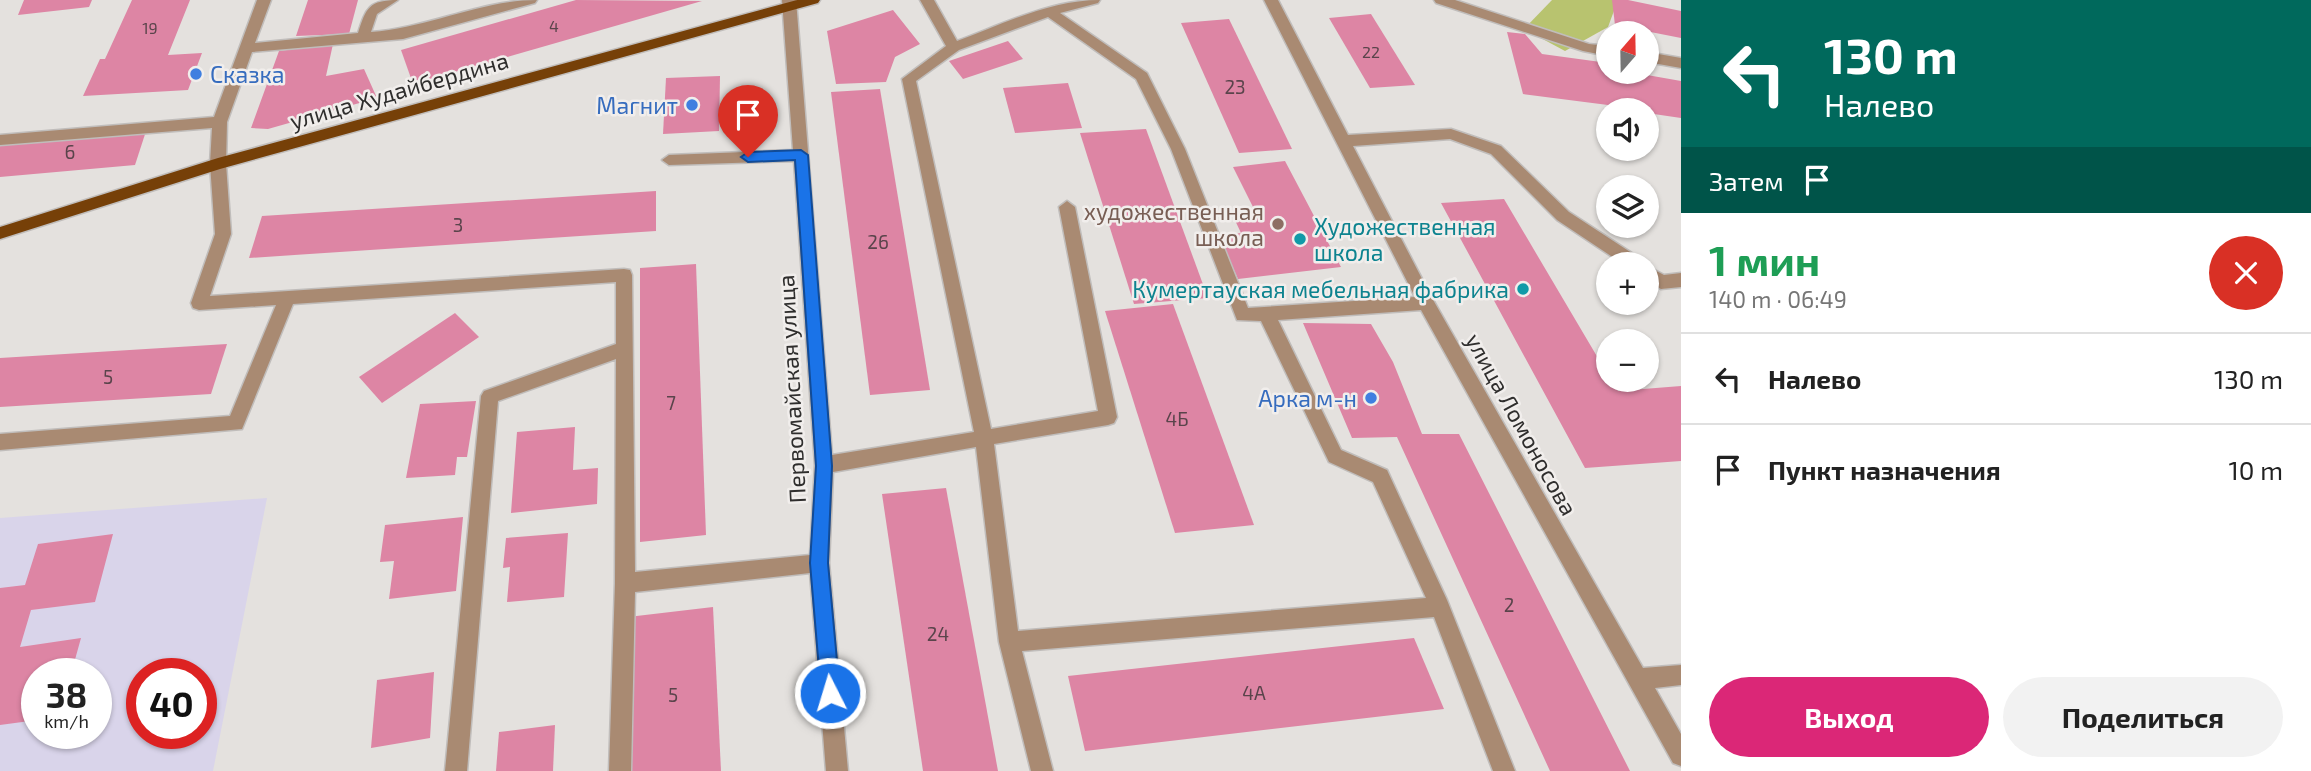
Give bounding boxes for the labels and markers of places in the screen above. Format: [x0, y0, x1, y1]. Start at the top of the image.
place label: Сказка [210, 60, 285, 88]
marker: Сказка [188, 66, 204, 82]
pin [718, 85, 778, 157]
place label: Магнит [596, 91, 678, 119]
marker: Магнит [684, 97, 700, 113]
place label: художественная школа [1084, 197, 1264, 251]
place label: Художественная школа [1314, 212, 1496, 266]
marker: художественная школа [1270, 216, 1286, 232]
marker: Художественная школа [1292, 231, 1308, 247]
place label: Кумертауская мебельная фабрика [1132, 275, 1509, 304]
marker: Кумертауская мебельная фабрика [1515, 281, 1531, 297]
place label: Арка м-н [1258, 384, 1357, 412]
marker: Арка м-н [1363, 390, 1379, 406]

